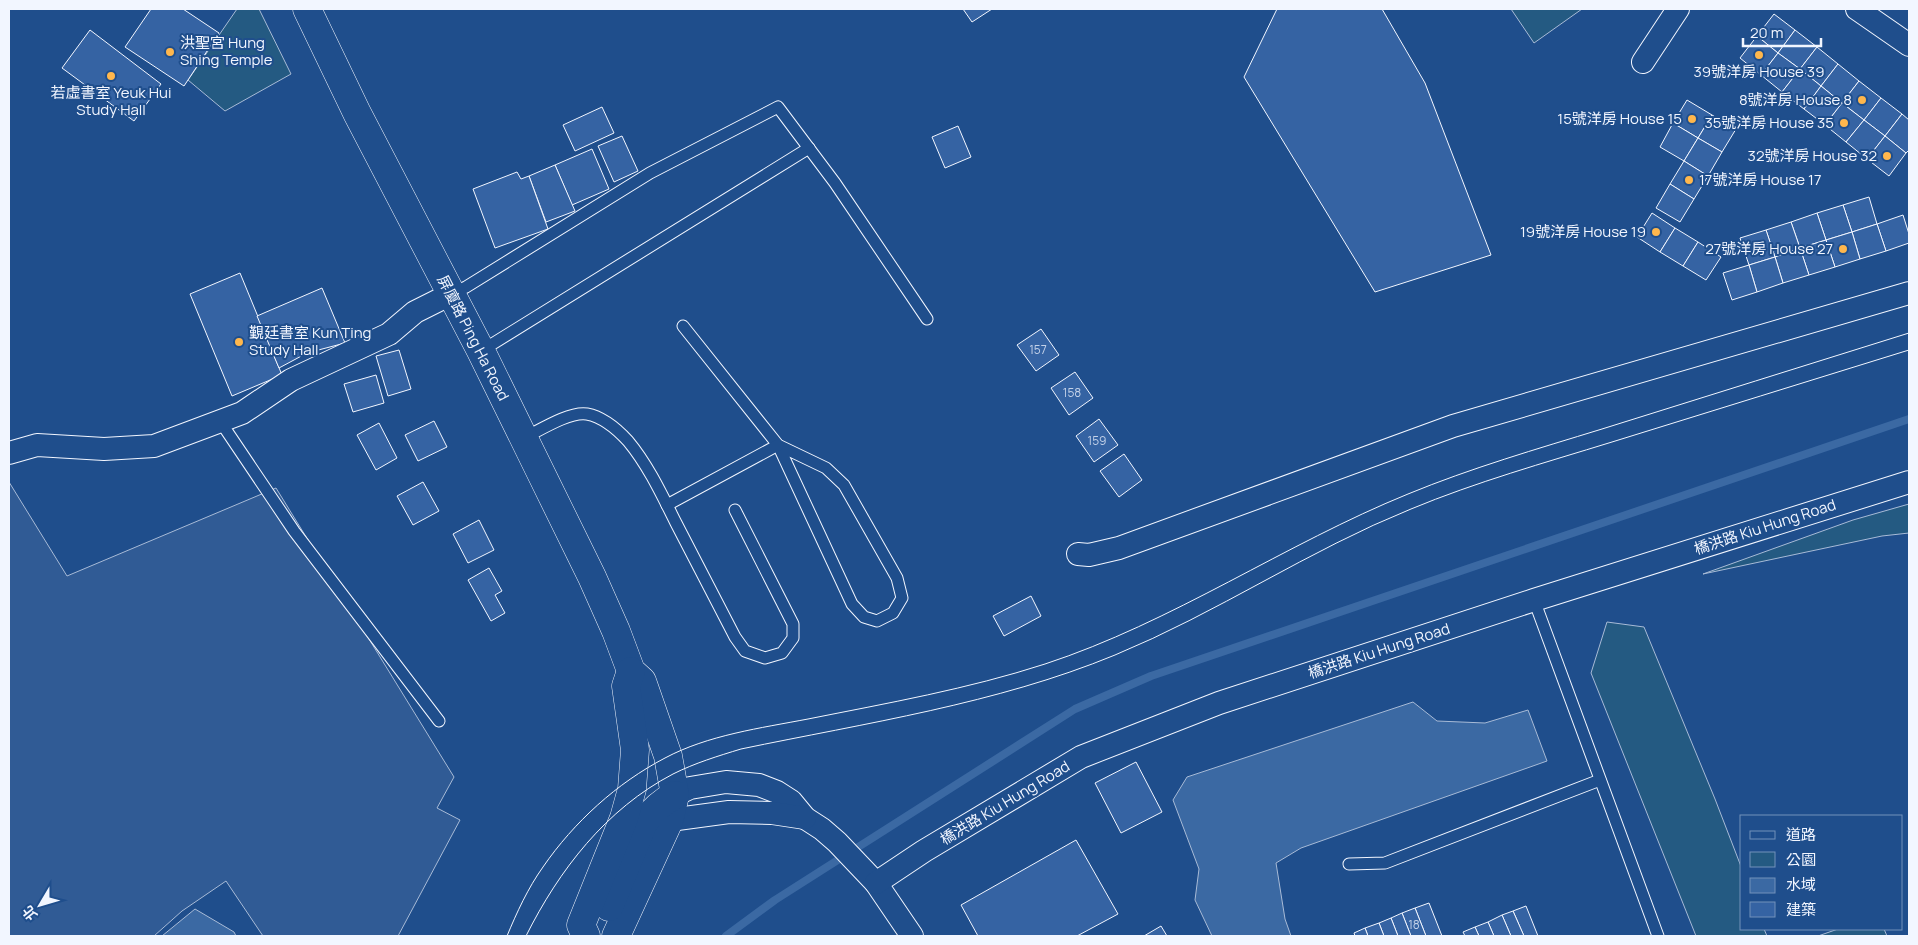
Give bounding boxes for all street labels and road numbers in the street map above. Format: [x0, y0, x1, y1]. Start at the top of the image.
street label: 屏廈路 Ping Ha Road [433, 271, 514, 404]
street label: 橋洪路 Kiu Hung Road [1691, 494, 1838, 559]
street label: 橋洪路 Kiu Hung Road [1305, 618, 1452, 683]
street label: 橋洪路 Kiu Hung Road [936, 755, 1074, 850]

